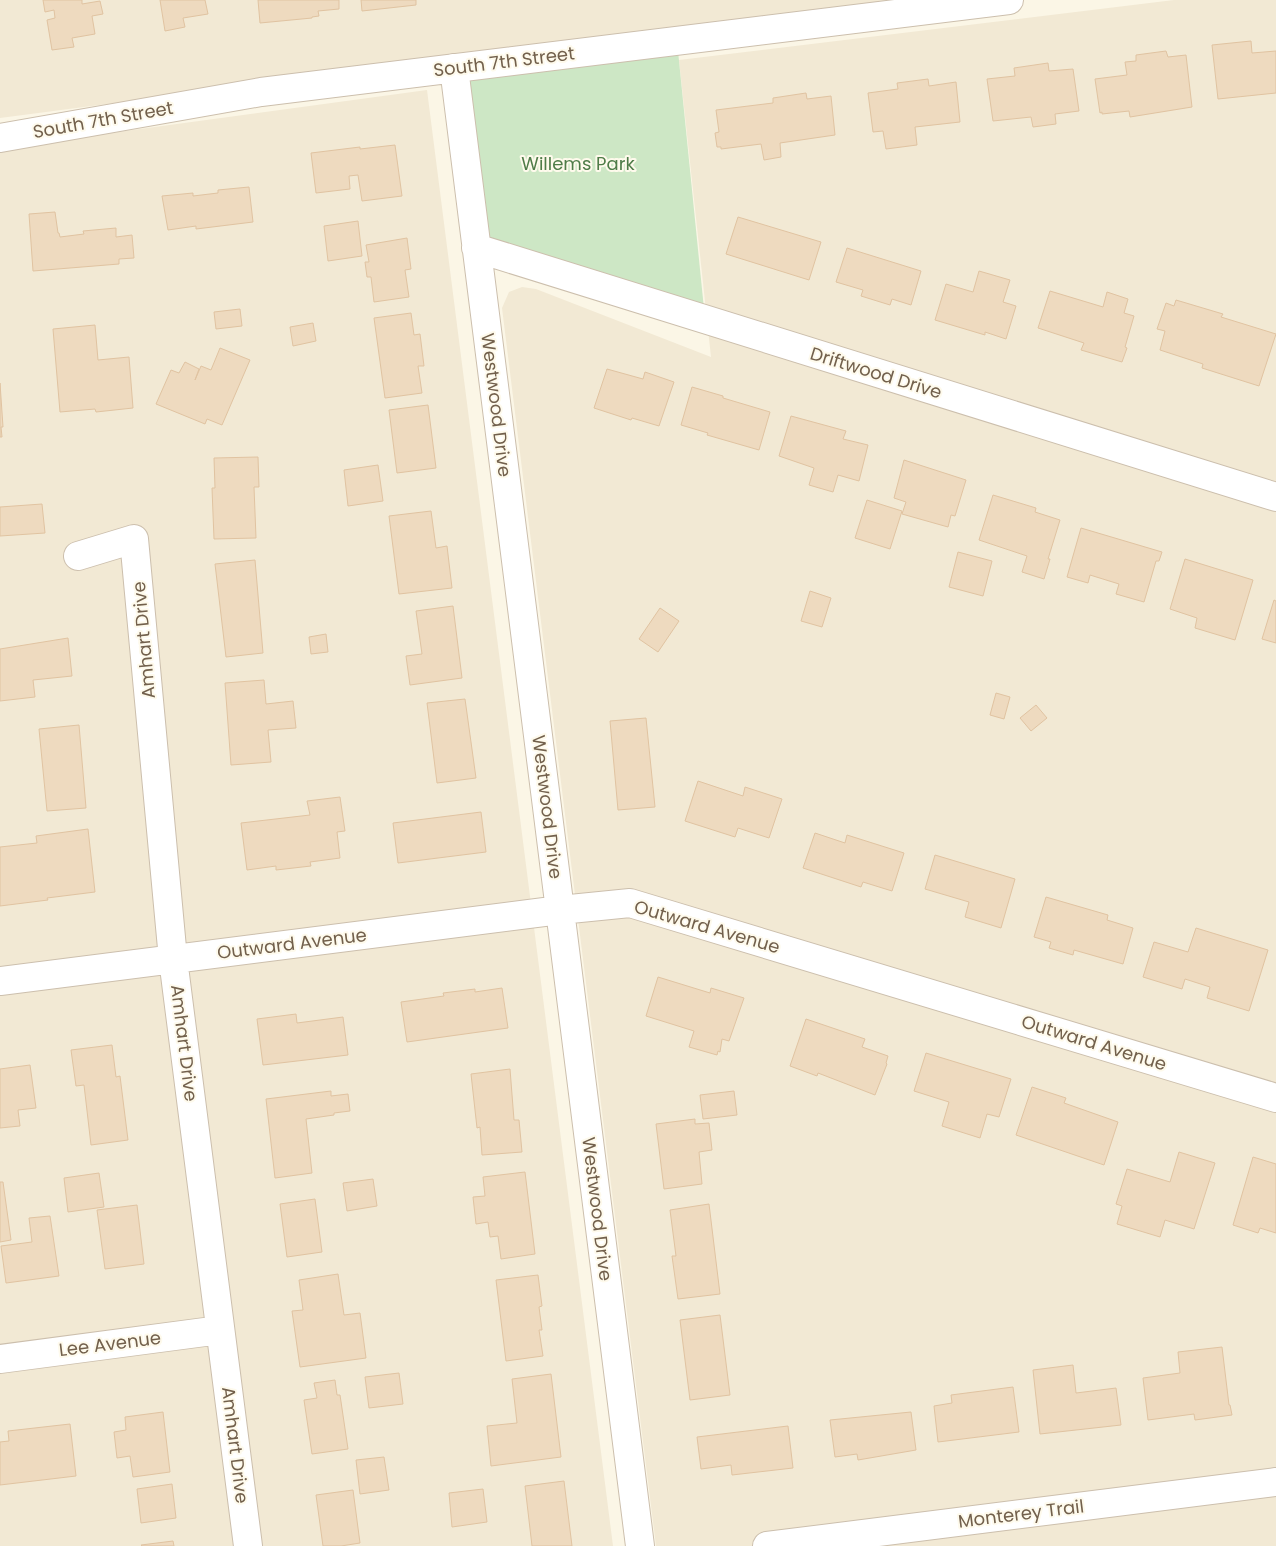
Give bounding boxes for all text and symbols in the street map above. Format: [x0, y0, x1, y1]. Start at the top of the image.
street label: South 7th Street [432, 40, 576, 83]
street label: South 7th Street [31, 95, 175, 144]
park label: Willems Park [521, 151, 635, 176]
street label: Westwood Drive [475, 332, 518, 478]
street label: Driftwood Drive [807, 341, 945, 404]
street label: Amhart Drive [126, 580, 161, 700]
street label: Westwood Drive [526, 734, 569, 880]
street label: Outward Avenue [631, 894, 783, 959]
street label: Outward Avenue [216, 922, 368, 965]
street label: Amhart Drive [165, 983, 204, 1103]
street label: Outward Avenue [1019, 1009, 1170, 1076]
street label: Westwood Drive [576, 1136, 619, 1282]
street label: Lee Avenue [58, 1325, 162, 1362]
street label: Amhart Drive [216, 1385, 255, 1505]
street label: Monterey Trail [957, 1493, 1085, 1534]

